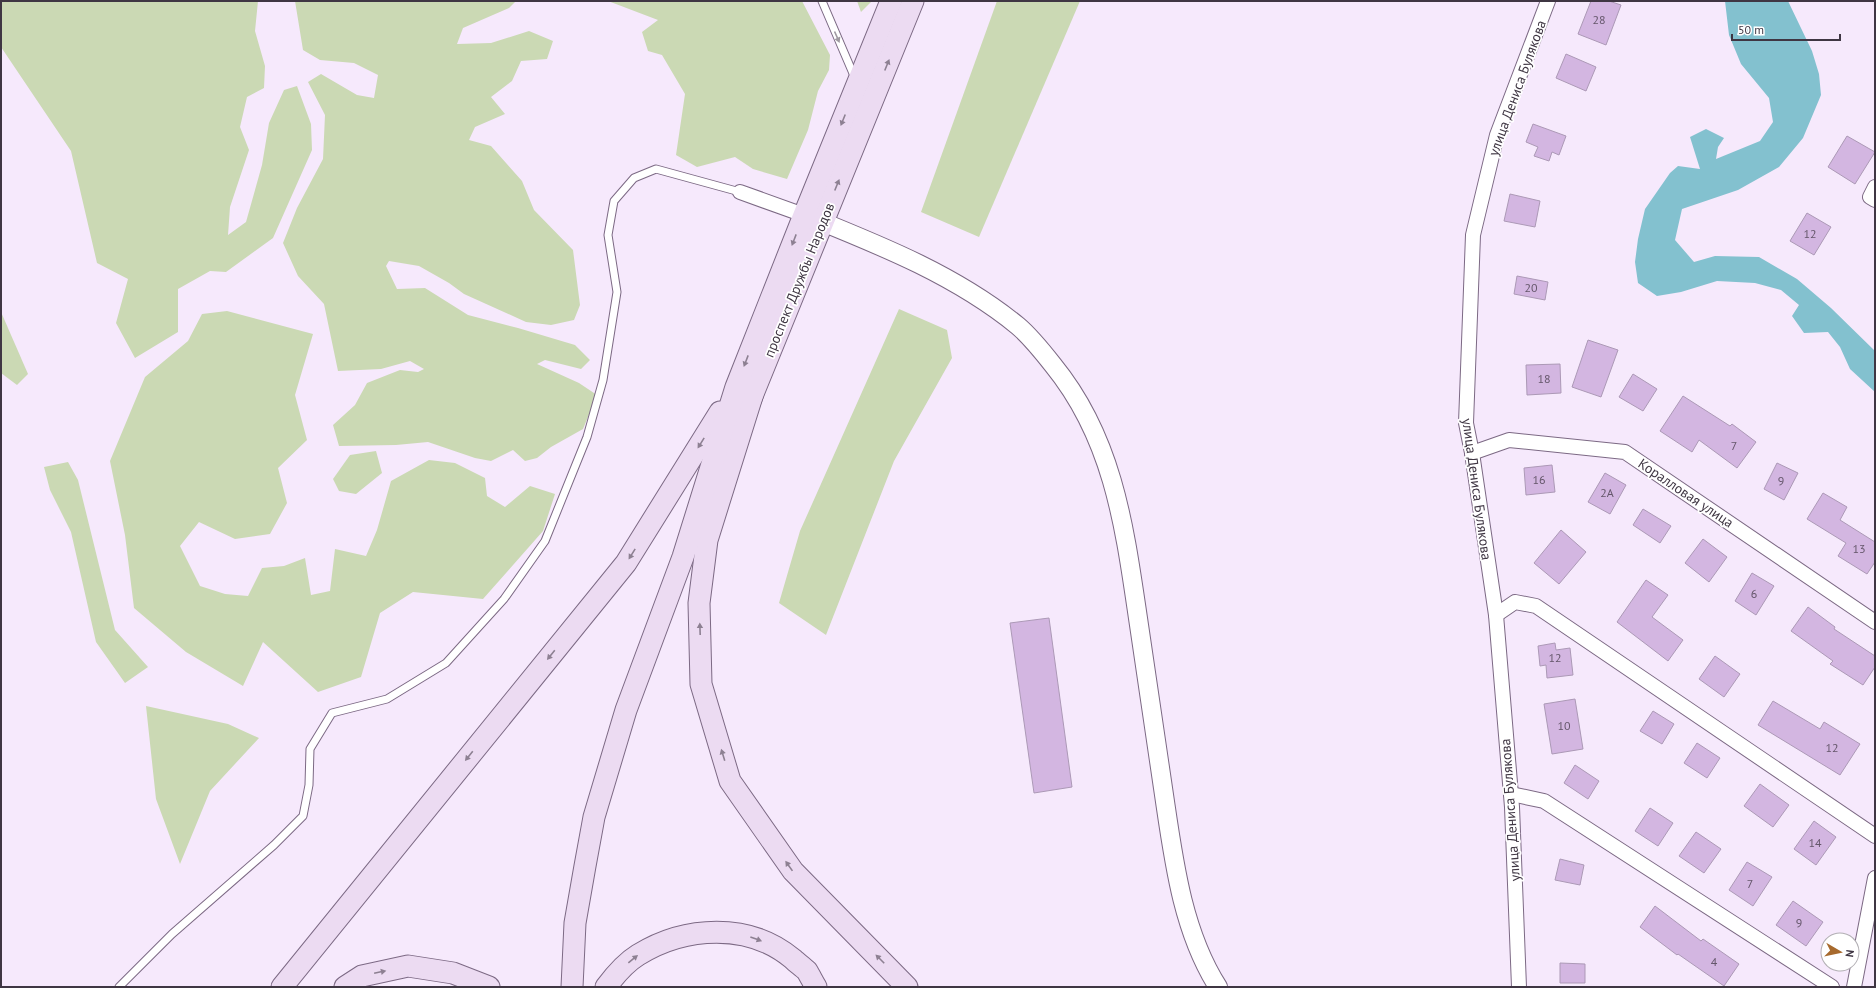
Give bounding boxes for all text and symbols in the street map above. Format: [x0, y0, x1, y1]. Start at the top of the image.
house number: 28 [1592, 12, 1606, 27]
scale bar [1732, 16, 1840, 42]
street label: улица Дениса Булякова [1484, 18, 1550, 158]
text: 50 m [1738, 22, 1764, 37]
one-way arrow [835, 31, 841, 43]
one-way arrow [884, 59, 890, 71]
one-way arrow [840, 114, 846, 126]
one-way arrow [835, 179, 841, 191]
street label: проспект Дружбы Народов [760, 200, 838, 360]
house number: 12 [1803, 226, 1817, 241]
one-way arrow [790, 234, 796, 246]
house number: 20 [1524, 280, 1538, 295]
one-way arrow [743, 355, 749, 367]
house number: 18 [1537, 371, 1551, 386]
street label: улица Дениса Булякова [1458, 417, 1496, 561]
one-way arrow [697, 438, 705, 448]
house number: 7 [1731, 438, 1737, 453]
street label: Коралловая улица [1635, 454, 1737, 532]
house number: 16 [1532, 472, 1546, 487]
house number: 9 [1778, 473, 1784, 488]
house number: 2А [1600, 485, 1614, 500]
house number: 13 [1852, 541, 1866, 556]
one-way arrow [629, 548, 636, 560]
house number: 6 [1751, 586, 1757, 601]
one-way arrow [696, 623, 703, 635]
one-way arrow [547, 650, 556, 661]
house number: 12 [1548, 650, 1562, 665]
house number: 10 [1557, 718, 1571, 733]
street label: улица Дениса Булякова [1496, 738, 1524, 882]
house number: 12 [1825, 740, 1839, 755]
one-way arrow [720, 749, 726, 761]
one-way arrow [465, 751, 474, 762]
house number: 14 [1808, 835, 1822, 850]
one-way arrow [785, 861, 793, 871]
house number: 7 [1747, 876, 1753, 891]
house number: 9 [1796, 915, 1802, 930]
north arrow [1820, 932, 1860, 972]
one-way arrow [750, 936, 762, 942]
text: N [1842, 949, 1857, 958]
one-way arrow [875, 954, 885, 964]
house number: 4 [1711, 954, 1718, 969]
one-way arrow [627, 955, 638, 964]
one-way arrow [374, 968, 386, 974]

